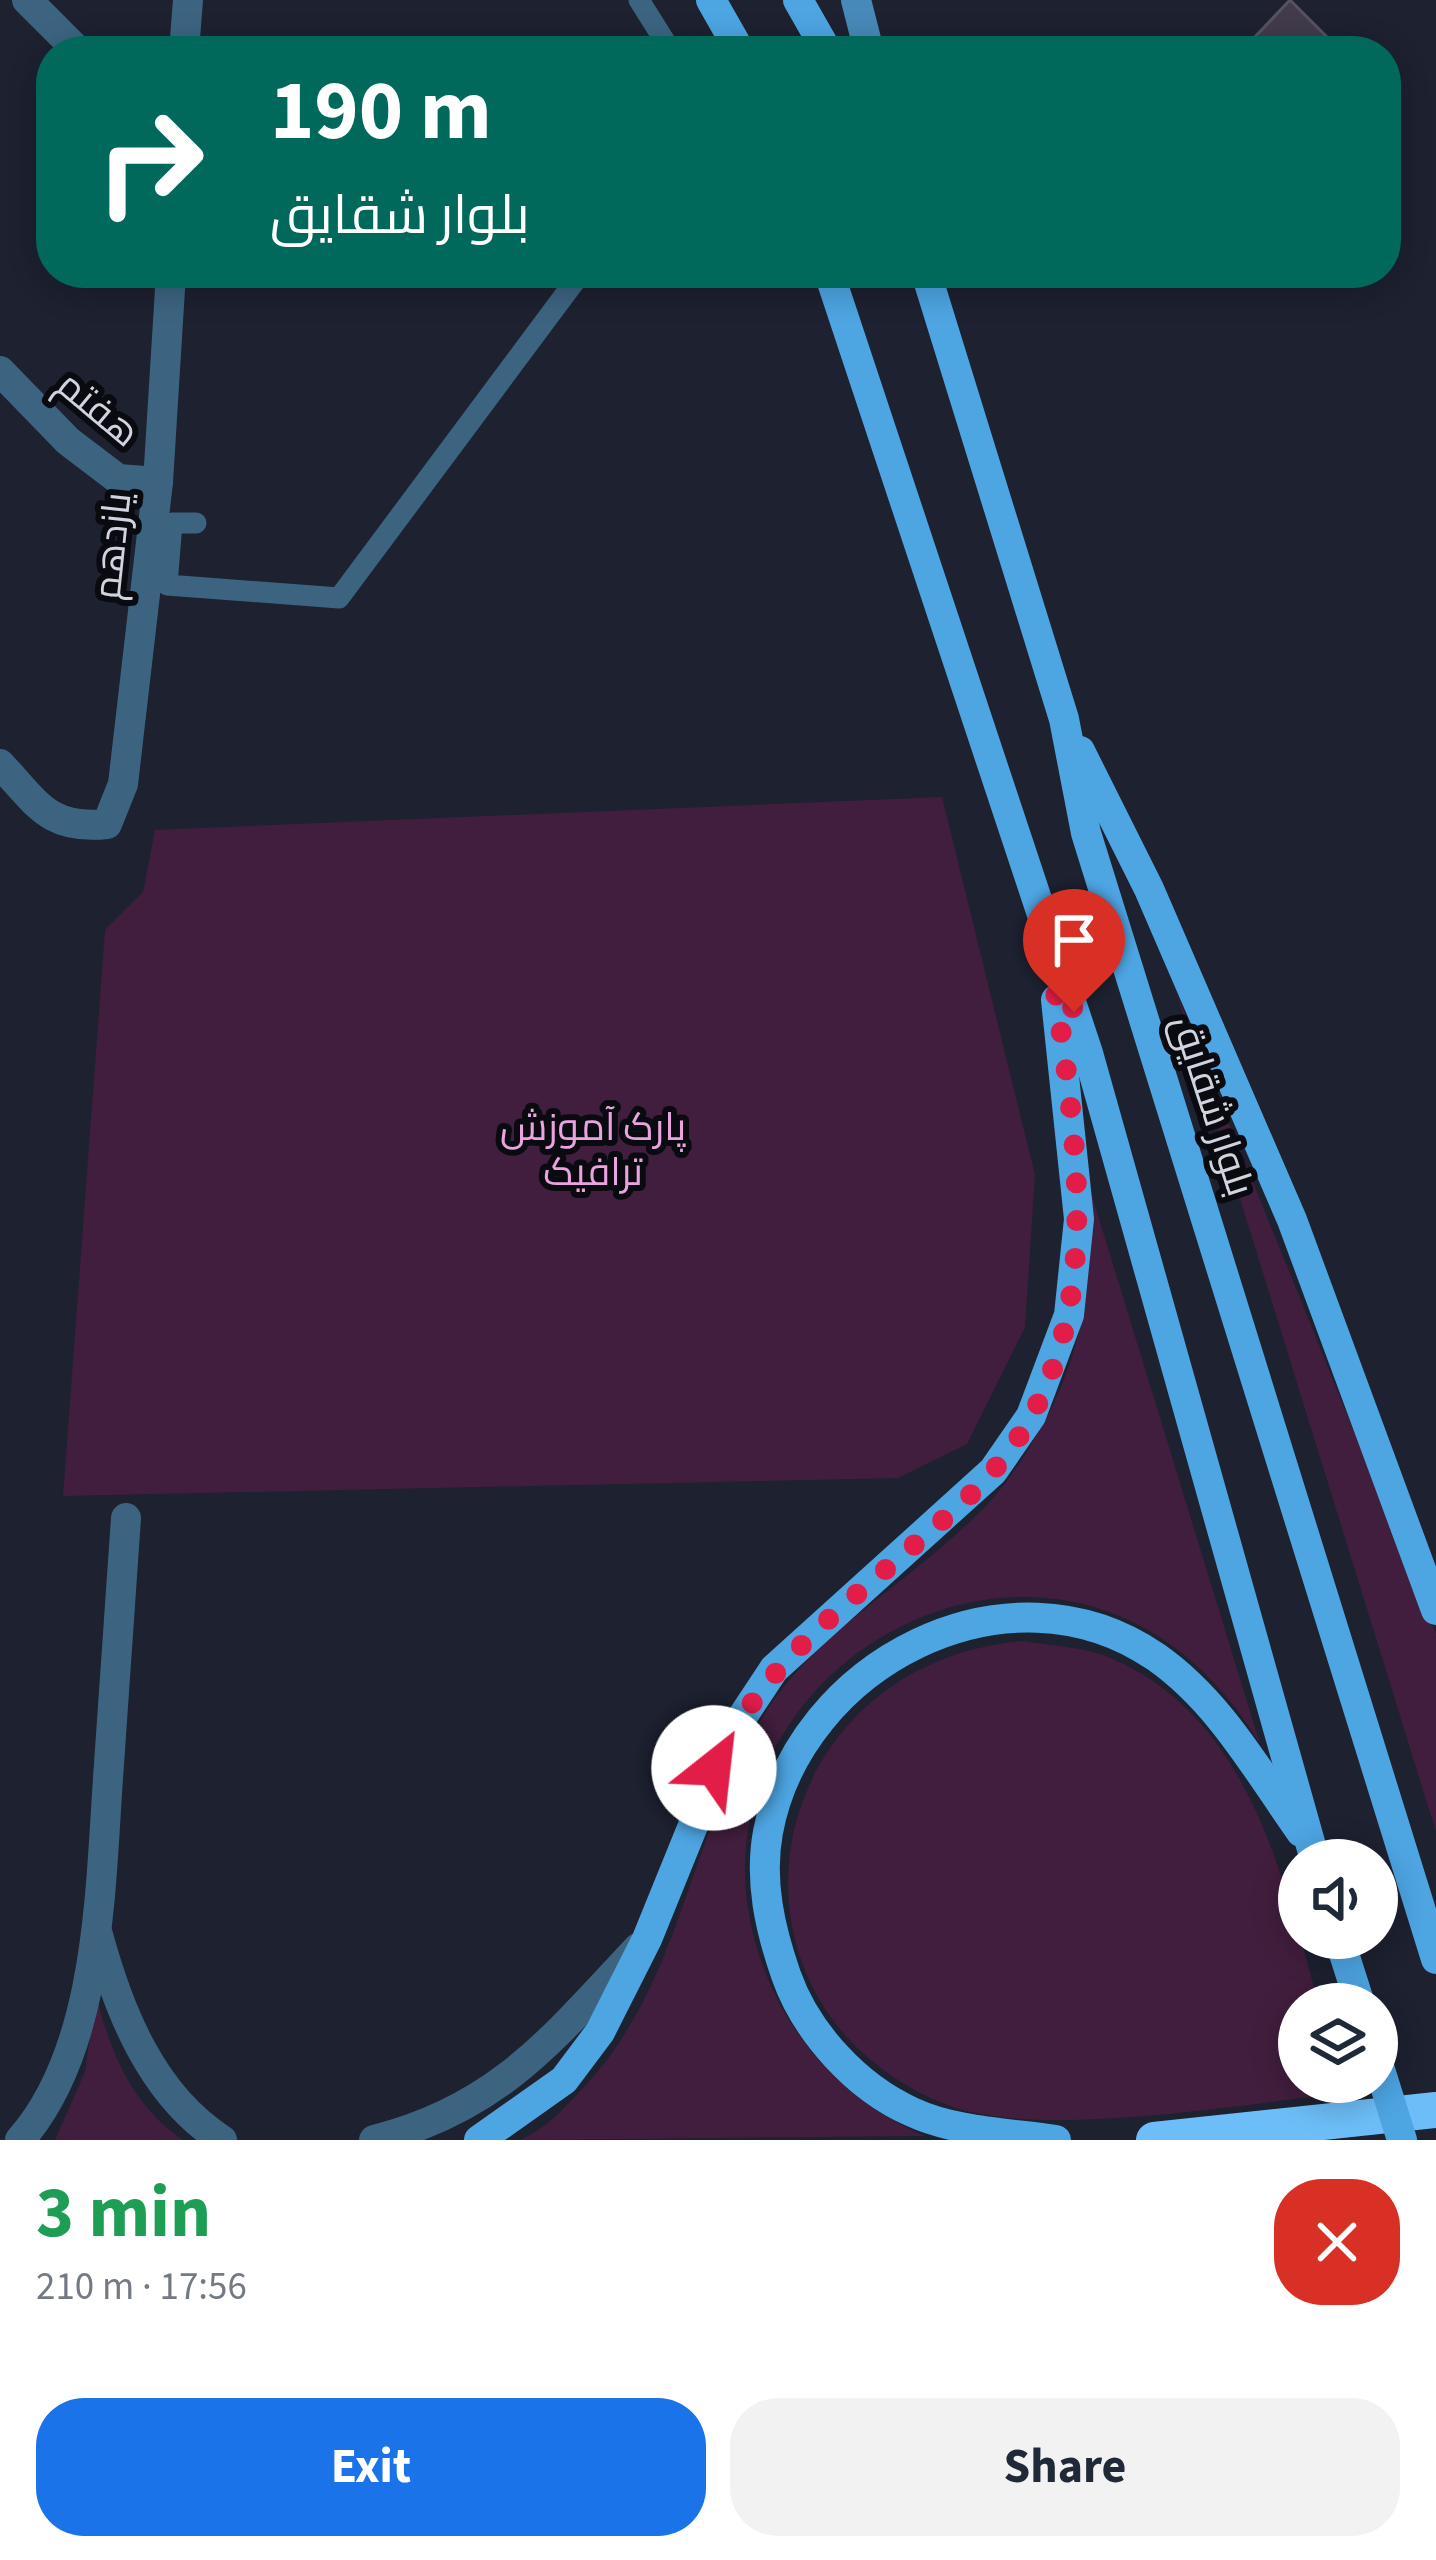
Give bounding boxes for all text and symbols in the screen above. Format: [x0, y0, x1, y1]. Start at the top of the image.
text: 190 m [270, 52, 492, 172]
icon: right [72, 84, 228, 240]
text: بلوار شقایق [270, 178, 530, 255]
street label: هفتم [44, 358, 151, 461]
street label: یازدهم [80, 490, 146, 603]
pin [1023, 889, 1125, 1012]
icon: arrive [1041, 907, 1107, 973]
street label: بلوار شقایق [1157, 1008, 1268, 1203]
park label: پارک آموزش ترافیک [500, 1100, 686, 1201]
position arrow [651, 1705, 777, 1831]
map controls [1278, 1839, 1398, 2103]
button: sound [1278, 1839, 1398, 1959]
button: layers [1278, 1983, 1398, 2103]
text: 3 min [36, 2162, 211, 2265]
button: close [1274, 2179, 1400, 2305]
text: 210 m · 17:56 [36, 2259, 247, 2315]
button: Exit [36, 2398, 706, 2536]
button: Share [730, 2398, 1400, 2536]

